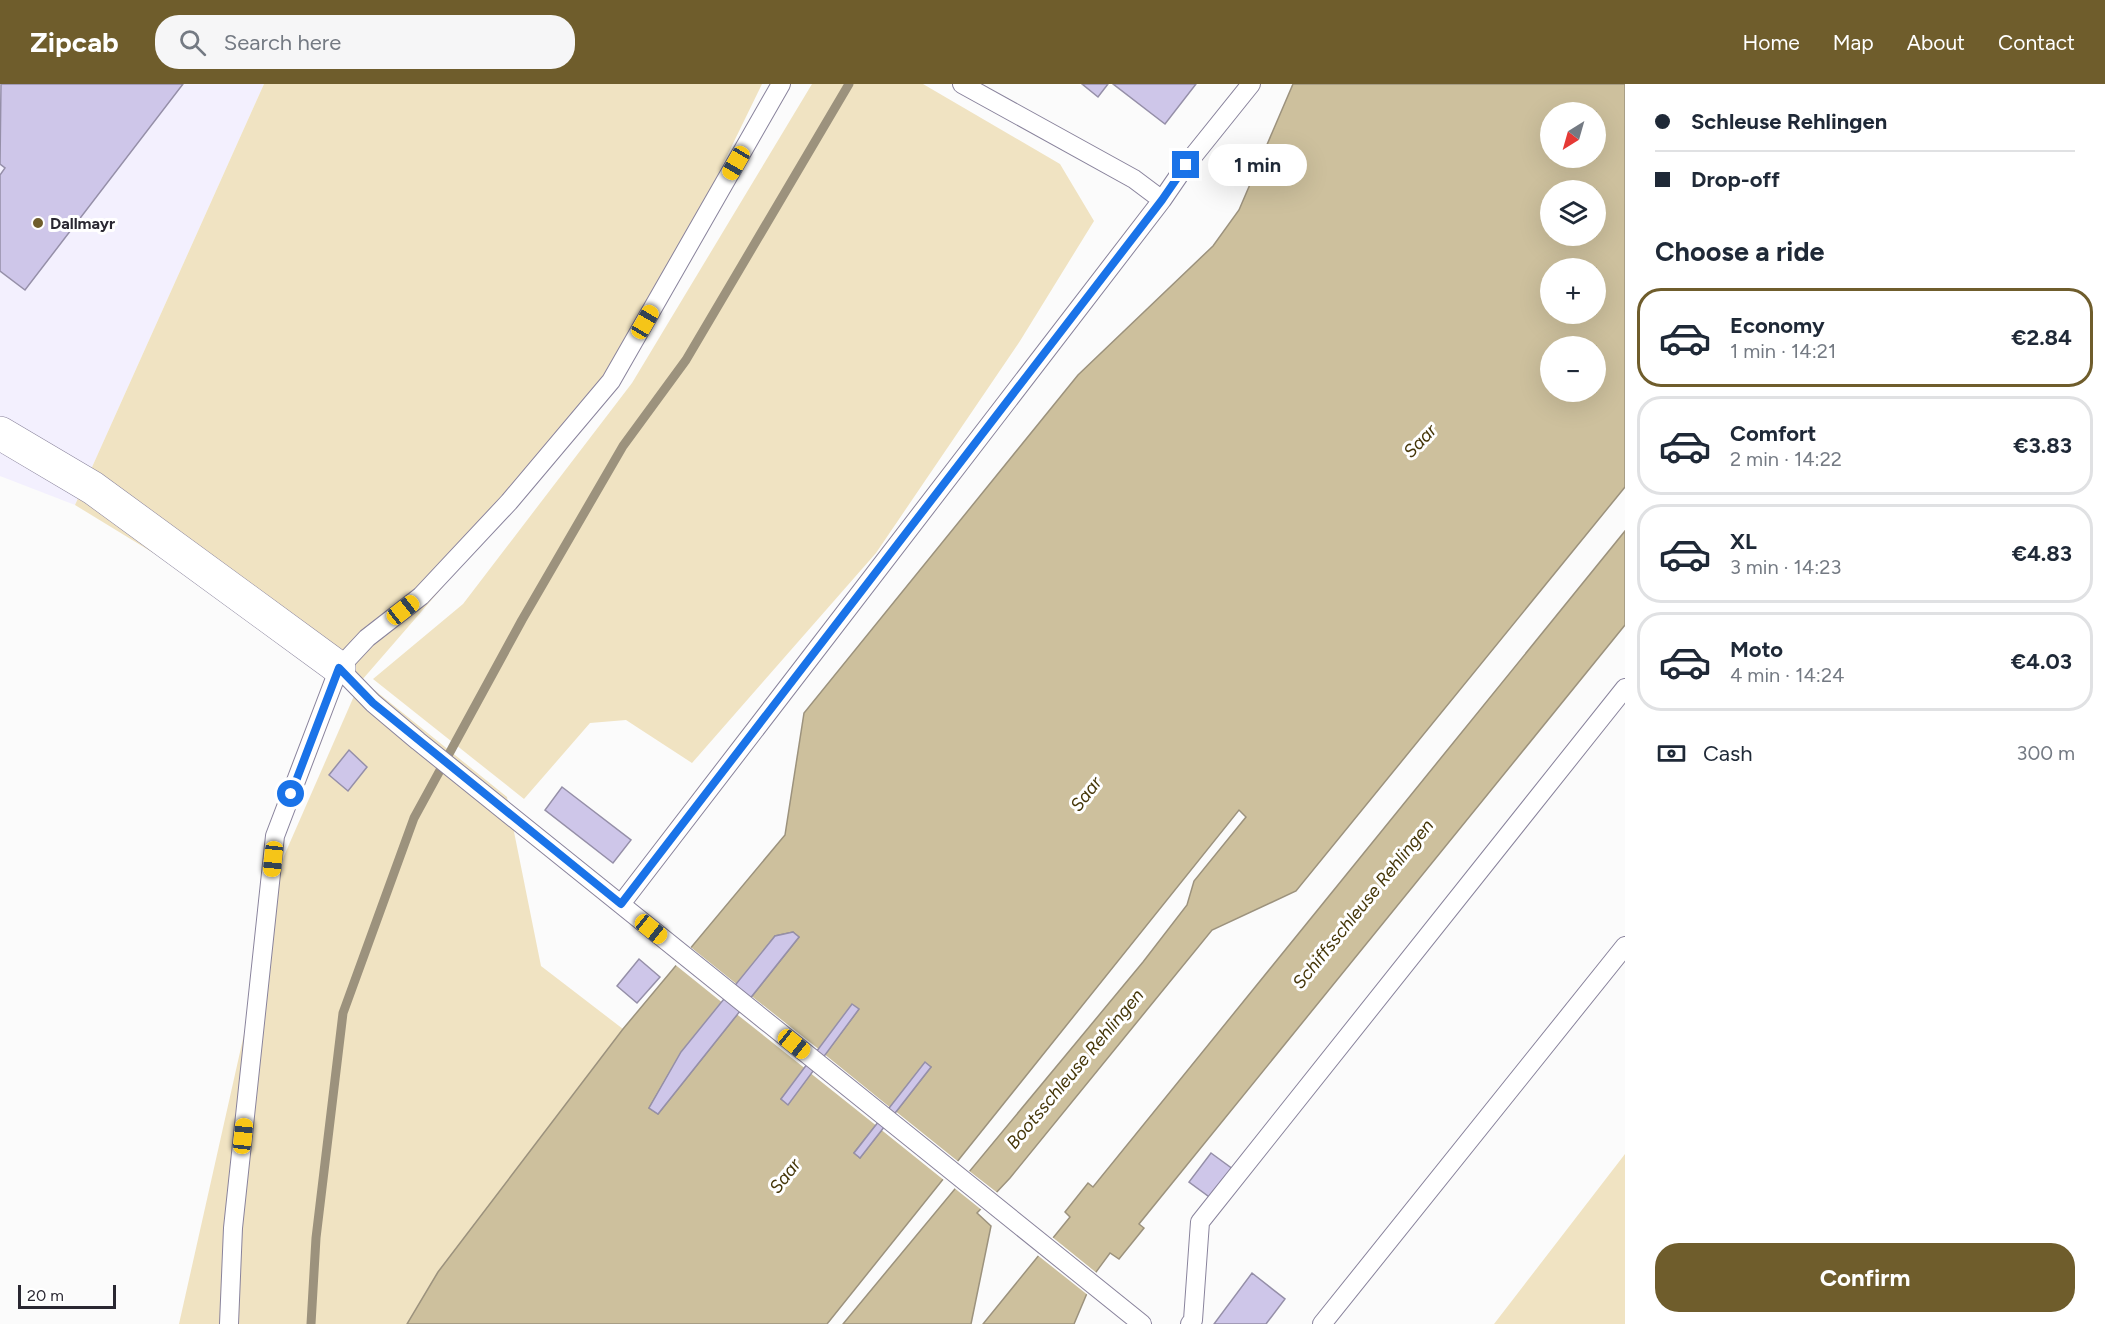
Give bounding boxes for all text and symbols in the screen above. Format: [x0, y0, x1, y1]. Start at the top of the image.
search box [155, 15, 575, 69]
text: Zipcab [30, 25, 119, 59]
icon: search [176, 26, 209, 59]
text: Search here [224, 29, 341, 56]
text: Home [1743, 30, 1800, 55]
text: Map [1833, 30, 1874, 55]
text: About [1907, 30, 1965, 55]
text: Contact [1998, 30, 2075, 55]
north arrow [1540, 102, 1606, 168]
map controls [1540, 102, 1606, 402]
text: Schleuse Rehlingen [1691, 108, 1887, 135]
car [719, 143, 753, 183]
callout: 1 min [1207, 144, 1306, 186]
route end [1172, 151, 1199, 178]
text: 1 min [1234, 153, 1281, 177]
text: Drop-off [1691, 166, 1780, 193]
button: layers [1540, 180, 1606, 246]
place label: Dallmayr [50, 214, 115, 233]
marker: Dallmayr [31, 216, 45, 230]
text: Choose a ride [1655, 235, 1824, 268]
button: + [1540, 258, 1606, 324]
car [628, 302, 662, 342]
icon: car [1658, 311, 1712, 365]
text: Economy [1730, 312, 1825, 339]
text: €2.84 [2011, 324, 2072, 351]
button: − [1540, 336, 1606, 402]
text: 1 min · 14:21 [1730, 339, 1836, 363]
water label: Saar [1399, 419, 1442, 462]
icon: car [1658, 419, 1712, 473]
text: Comfort [1730, 420, 1816, 447]
text: €3.83 [2013, 432, 2072, 459]
text: 2 min · 14:22 [1730, 447, 1842, 471]
icon: car [1658, 527, 1712, 581]
text: XL [1730, 528, 1757, 555]
text: €4.83 [2012, 540, 2072, 567]
text: 3 min · 14:23 [1730, 555, 1841, 579]
car [383, 592, 423, 628]
icon: car [1658, 635, 1712, 689]
text: Moto [1730, 636, 1783, 663]
text: €4.03 [2011, 648, 2072, 675]
text: 4 min · 14:24 [1730, 663, 1844, 687]
icon: cash [1655, 737, 1688, 770]
text: Cash [1703, 740, 1753, 767]
text: 300 m [2017, 741, 2075, 765]
water label: Saar [1066, 771, 1107, 816]
route start [277, 780, 304, 807]
water label: Schiffsschleuse Rehlingen [1288, 815, 1438, 993]
car [262, 840, 284, 878]
car [631, 911, 671, 947]
water label: Bootsschleuse Rehlingen [1002, 985, 1148, 1153]
car [774, 1026, 814, 1062]
car [232, 1117, 254, 1155]
water label: Saar [765, 1153, 806, 1198]
button: Confirm [1655, 1243, 2075, 1312]
scale bar [18, 1282, 116, 1310]
text: 20 m [27, 1286, 64, 1305]

